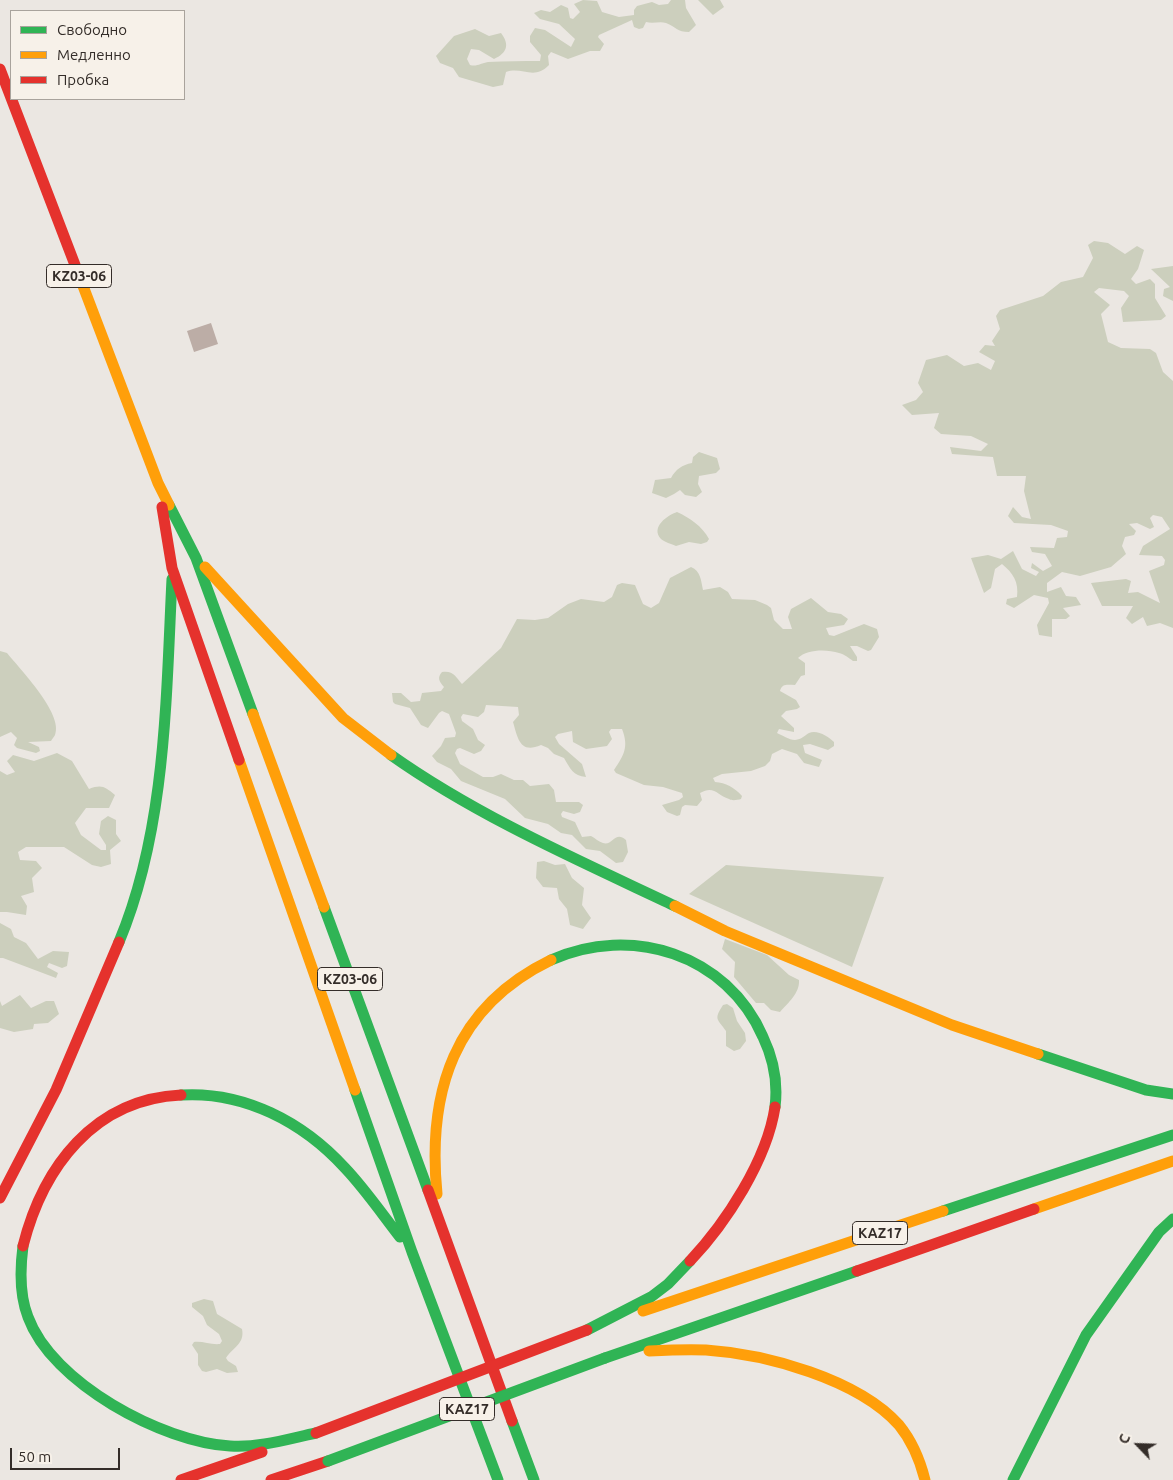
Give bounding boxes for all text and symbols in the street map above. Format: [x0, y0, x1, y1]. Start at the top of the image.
legend [10, 10, 185, 100]
text: Свободно [57, 21, 127, 38]
text: Медленно [57, 46, 131, 63]
text: Пробка [57, 71, 109, 88]
road number: KZ03-06 [46, 264, 112, 288]
road number: KZ03-06 [318, 968, 382, 991]
road number: KAZ17 [852, 1222, 908, 1244]
road number: KAZ17 [440, 1398, 494, 1420]
north arrow [1113, 1420, 1163, 1470]
text: С [1115, 1432, 1133, 1446]
scale bar [12, 1438, 122, 1470]
text: 50 m [18, 1448, 51, 1465]

